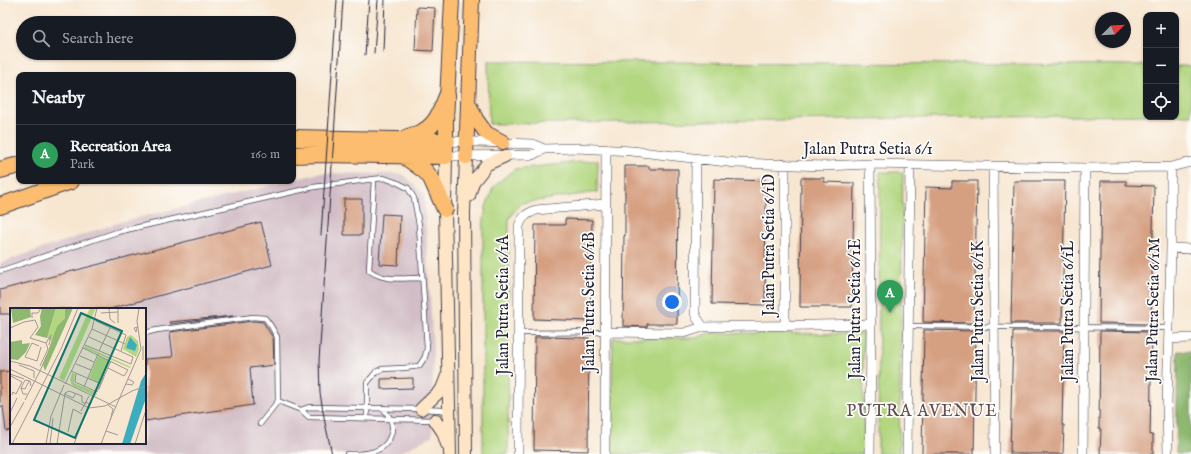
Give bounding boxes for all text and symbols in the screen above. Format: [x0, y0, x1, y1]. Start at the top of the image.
north arrow [1095, 12, 1131, 48]
map controls [1143, 12, 1179, 120]
button: + [1143, 12, 1179, 48]
search box [16, 16, 296, 60]
icon: search [30, 27, 52, 49]
text: Search here [62, 29, 133, 48]
button: − [1143, 48, 1179, 84]
button: locate [1143, 84, 1179, 120]
text: Nearby [32, 88, 85, 109]
text: Recreation Area [70, 137, 171, 156]
street label: Jalan Putra Setia 6/1 [801, 140, 933, 160]
text: A [41, 146, 49, 163]
text: 160 m [250, 146, 280, 163]
text: Park [70, 156, 95, 173]
street label: Jalan Putra Setia 6/1D [760, 174, 780, 318]
street label: Jalan Putra Setia 6/1B [580, 232, 600, 374]
street label: Jalan Putra Setia 6/1A [494, 234, 514, 377]
street label: Jalan Putra Setia 6/1M [1143, 238, 1165, 384]
street label: Jalan Putra Setia 6/1E [846, 239, 866, 381]
street label: Jalan Putra Setia 6/1K [969, 240, 989, 384]
street label: Jalan Putra Setia 6/1L [1059, 240, 1079, 383]
pin: A [877, 280, 903, 313]
your location [662, 292, 682, 312]
inset map [10, 308, 146, 444]
district label: PUTRA AVENUE [846, 401, 998, 422]

